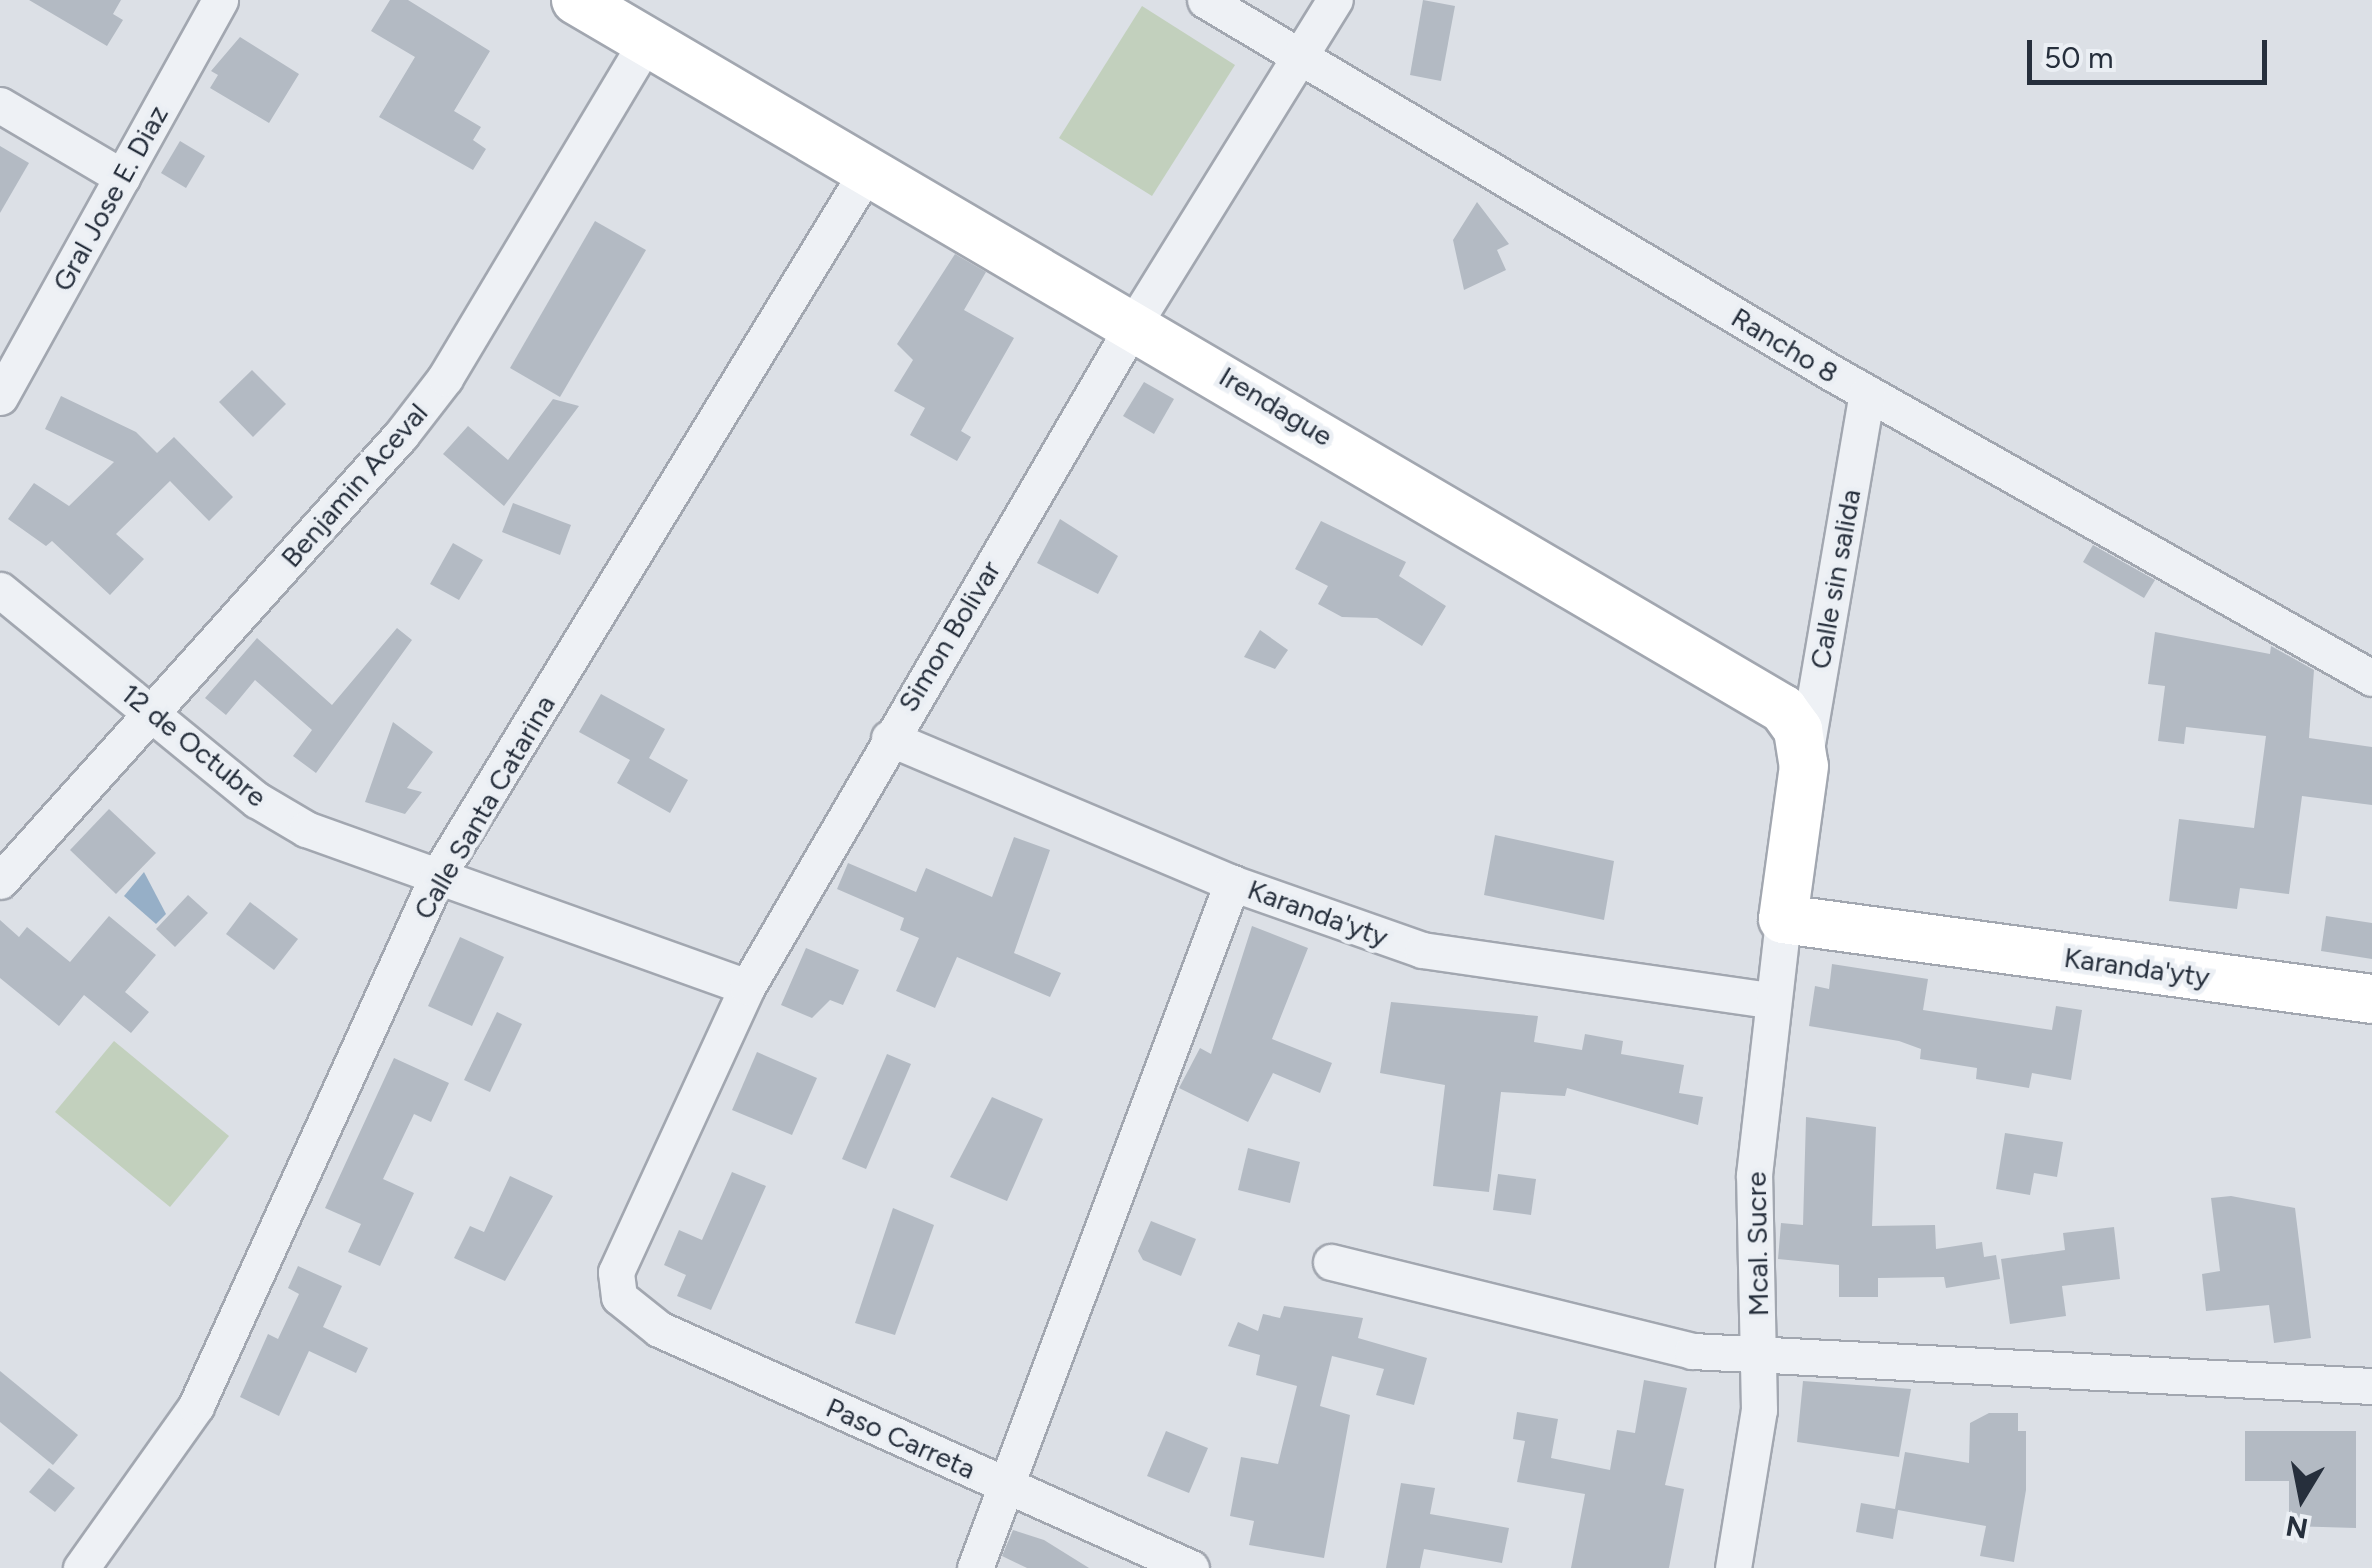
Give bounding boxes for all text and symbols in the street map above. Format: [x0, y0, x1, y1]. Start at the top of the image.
scale bar [2032, 20, 2272, 82]
text: 50 m [2044, 39, 2113, 76]
street label: Gral Jose E. Diaz [45, 99, 175, 297]
street label: Rancho 8 [1726, 300, 1844, 390]
street label: Irendague [1213, 359, 1339, 453]
street label: Benjamin Aceval [274, 396, 434, 574]
street label: Calle sin salida [1803, 487, 1867, 671]
street label: Simon Bolivar [891, 554, 1007, 718]
street label: 12 de Octubre [115, 676, 273, 814]
street label: Calle Santa Catarina [406, 689, 562, 925]
street label: Karanda'yty [1243, 872, 1393, 954]
street label: Karanda'yty [2062, 940, 2212, 994]
street label: Mcal. Sucre [1739, 1171, 1775, 1317]
street label: Paso Carreta [821, 1390, 981, 1486]
north arrow [2252, 1448, 2352, 1548]
text: N [2283, 1509, 2310, 1546]

